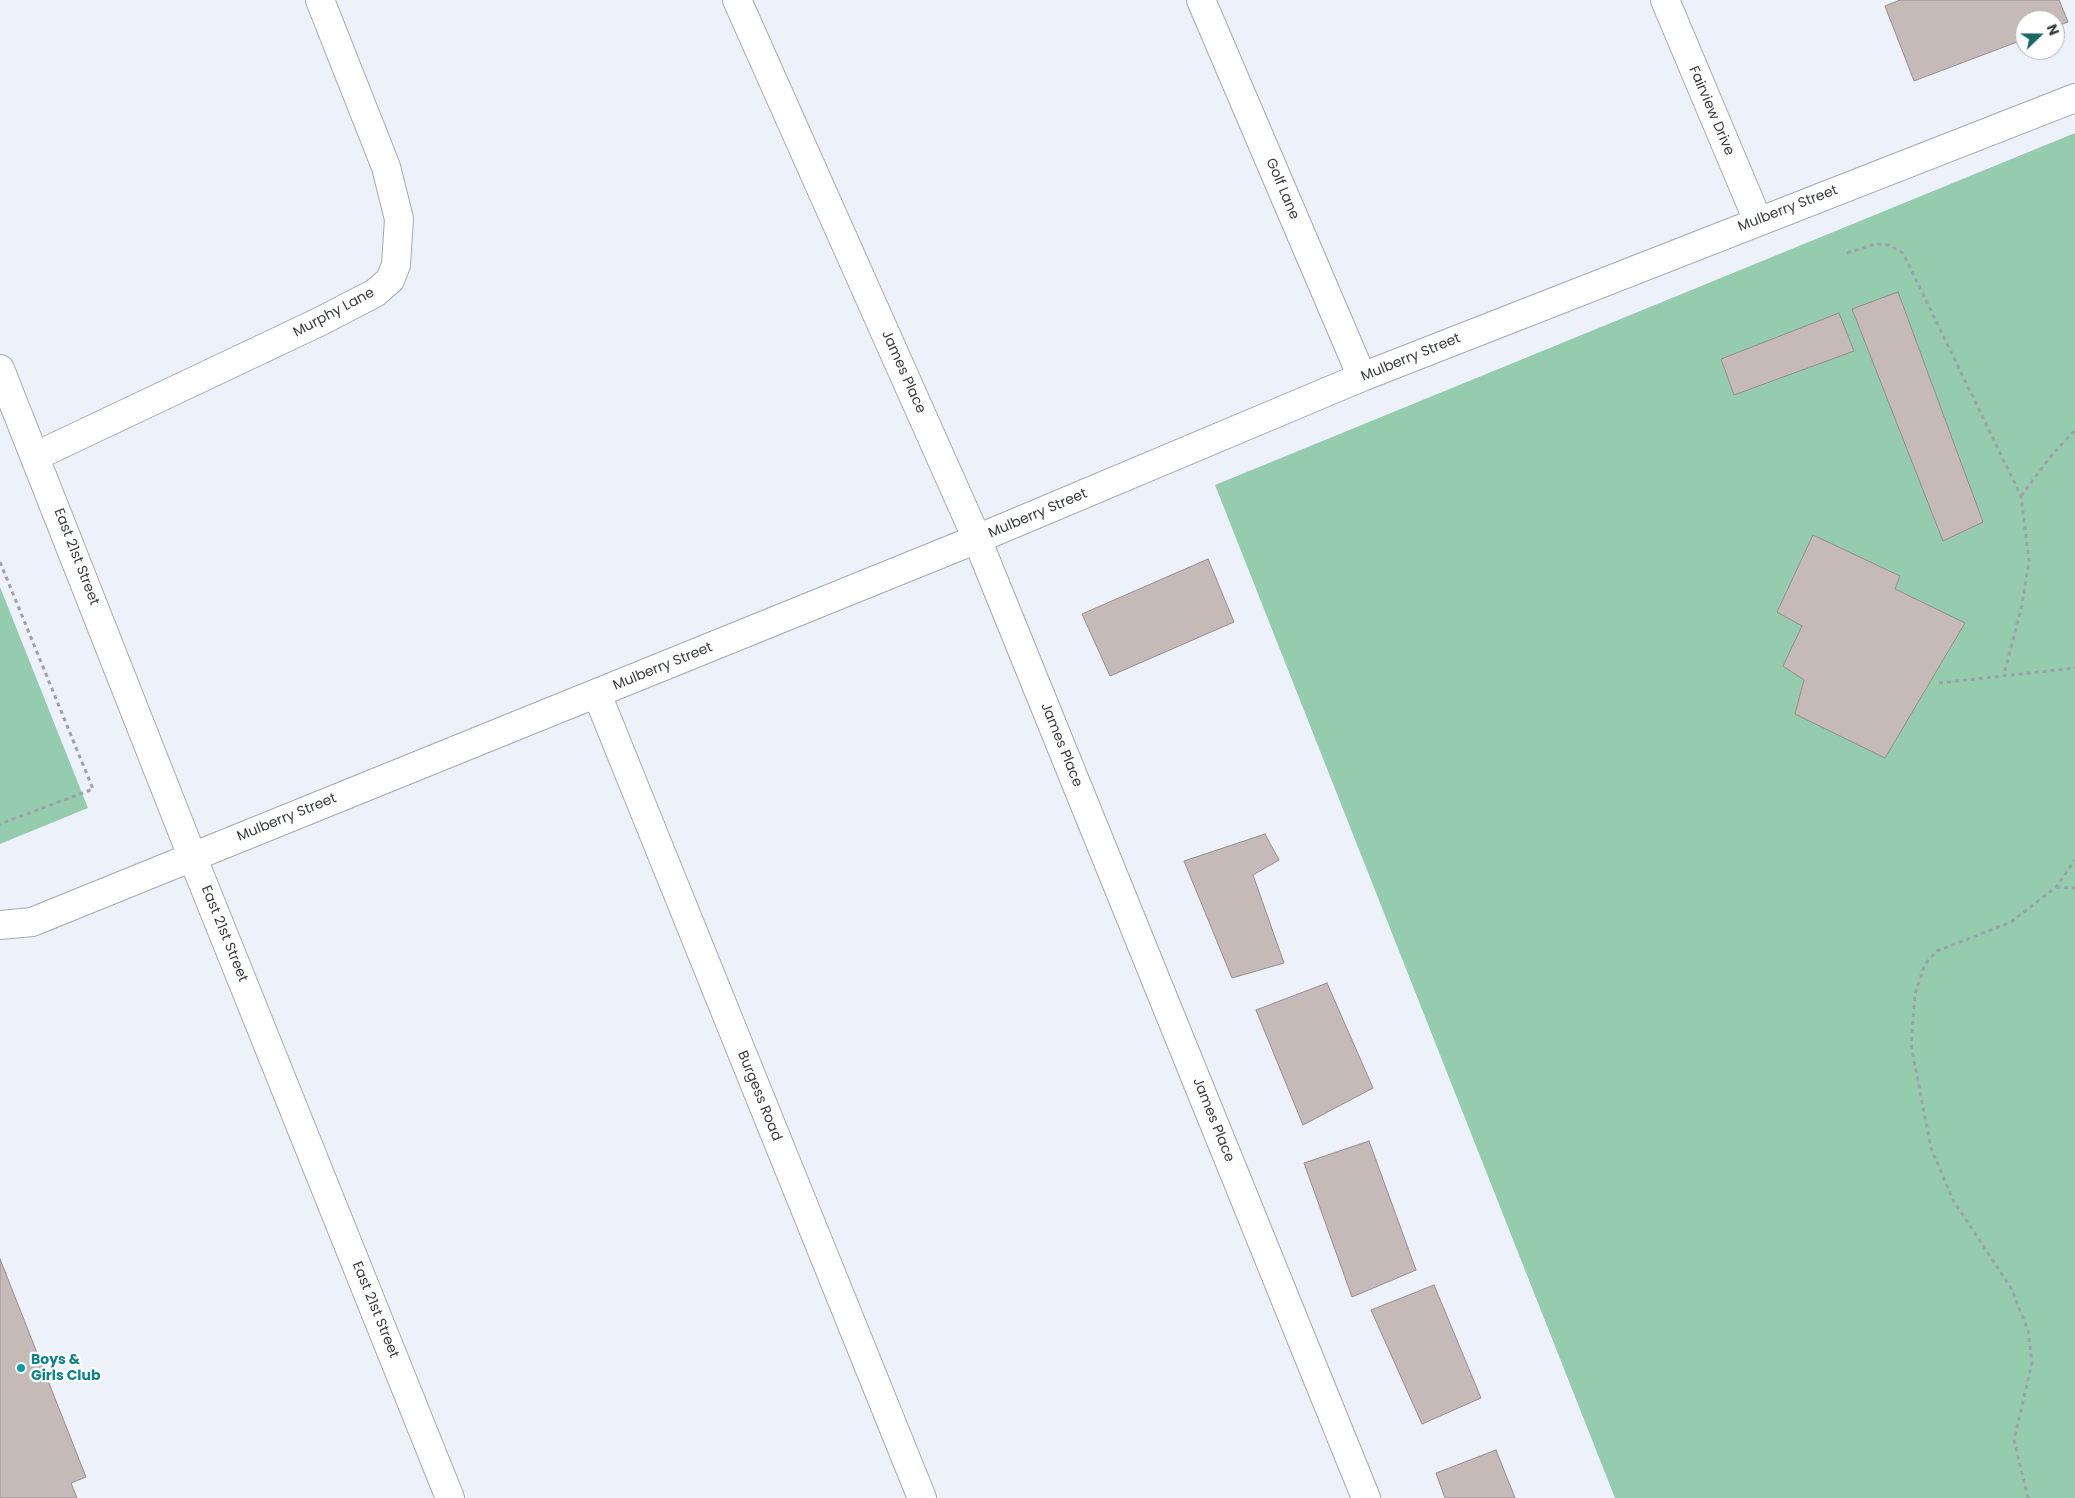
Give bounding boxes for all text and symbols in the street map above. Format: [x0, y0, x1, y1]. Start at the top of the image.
north arrow [2015, 10, 2065, 60]
text: N [2042, 21, 2064, 38]
street label: Fairview Drive [1685, 64, 1737, 158]
street label: Golf Lane [1262, 156, 1302, 222]
street label: Mulberry Street [1736, 182, 1840, 236]
street label: Murphy Lane [291, 285, 377, 341]
street label: James Place [877, 328, 929, 416]
street label: Mulberry Street [1359, 330, 1463, 386]
street label: Mulberry Street [986, 486, 1090, 542]
street label: East 21st Street [50, 506, 102, 608]
street label: Mulberry Street [611, 639, 715, 695]
street label: James Place [1037, 700, 1085, 790]
street label: Mulberry Street [235, 790, 339, 846]
street label: East 21st Street [197, 883, 251, 985]
street label: Burgess Road [733, 1049, 785, 1143]
street label: James Place [1189, 1075, 1237, 1165]
street label: East 21st Street [348, 1259, 402, 1361]
place label: Boys & Girls Club [31, 1352, 100, 1384]
marker: Boys & Girls Club [15, 1362, 27, 1374]

